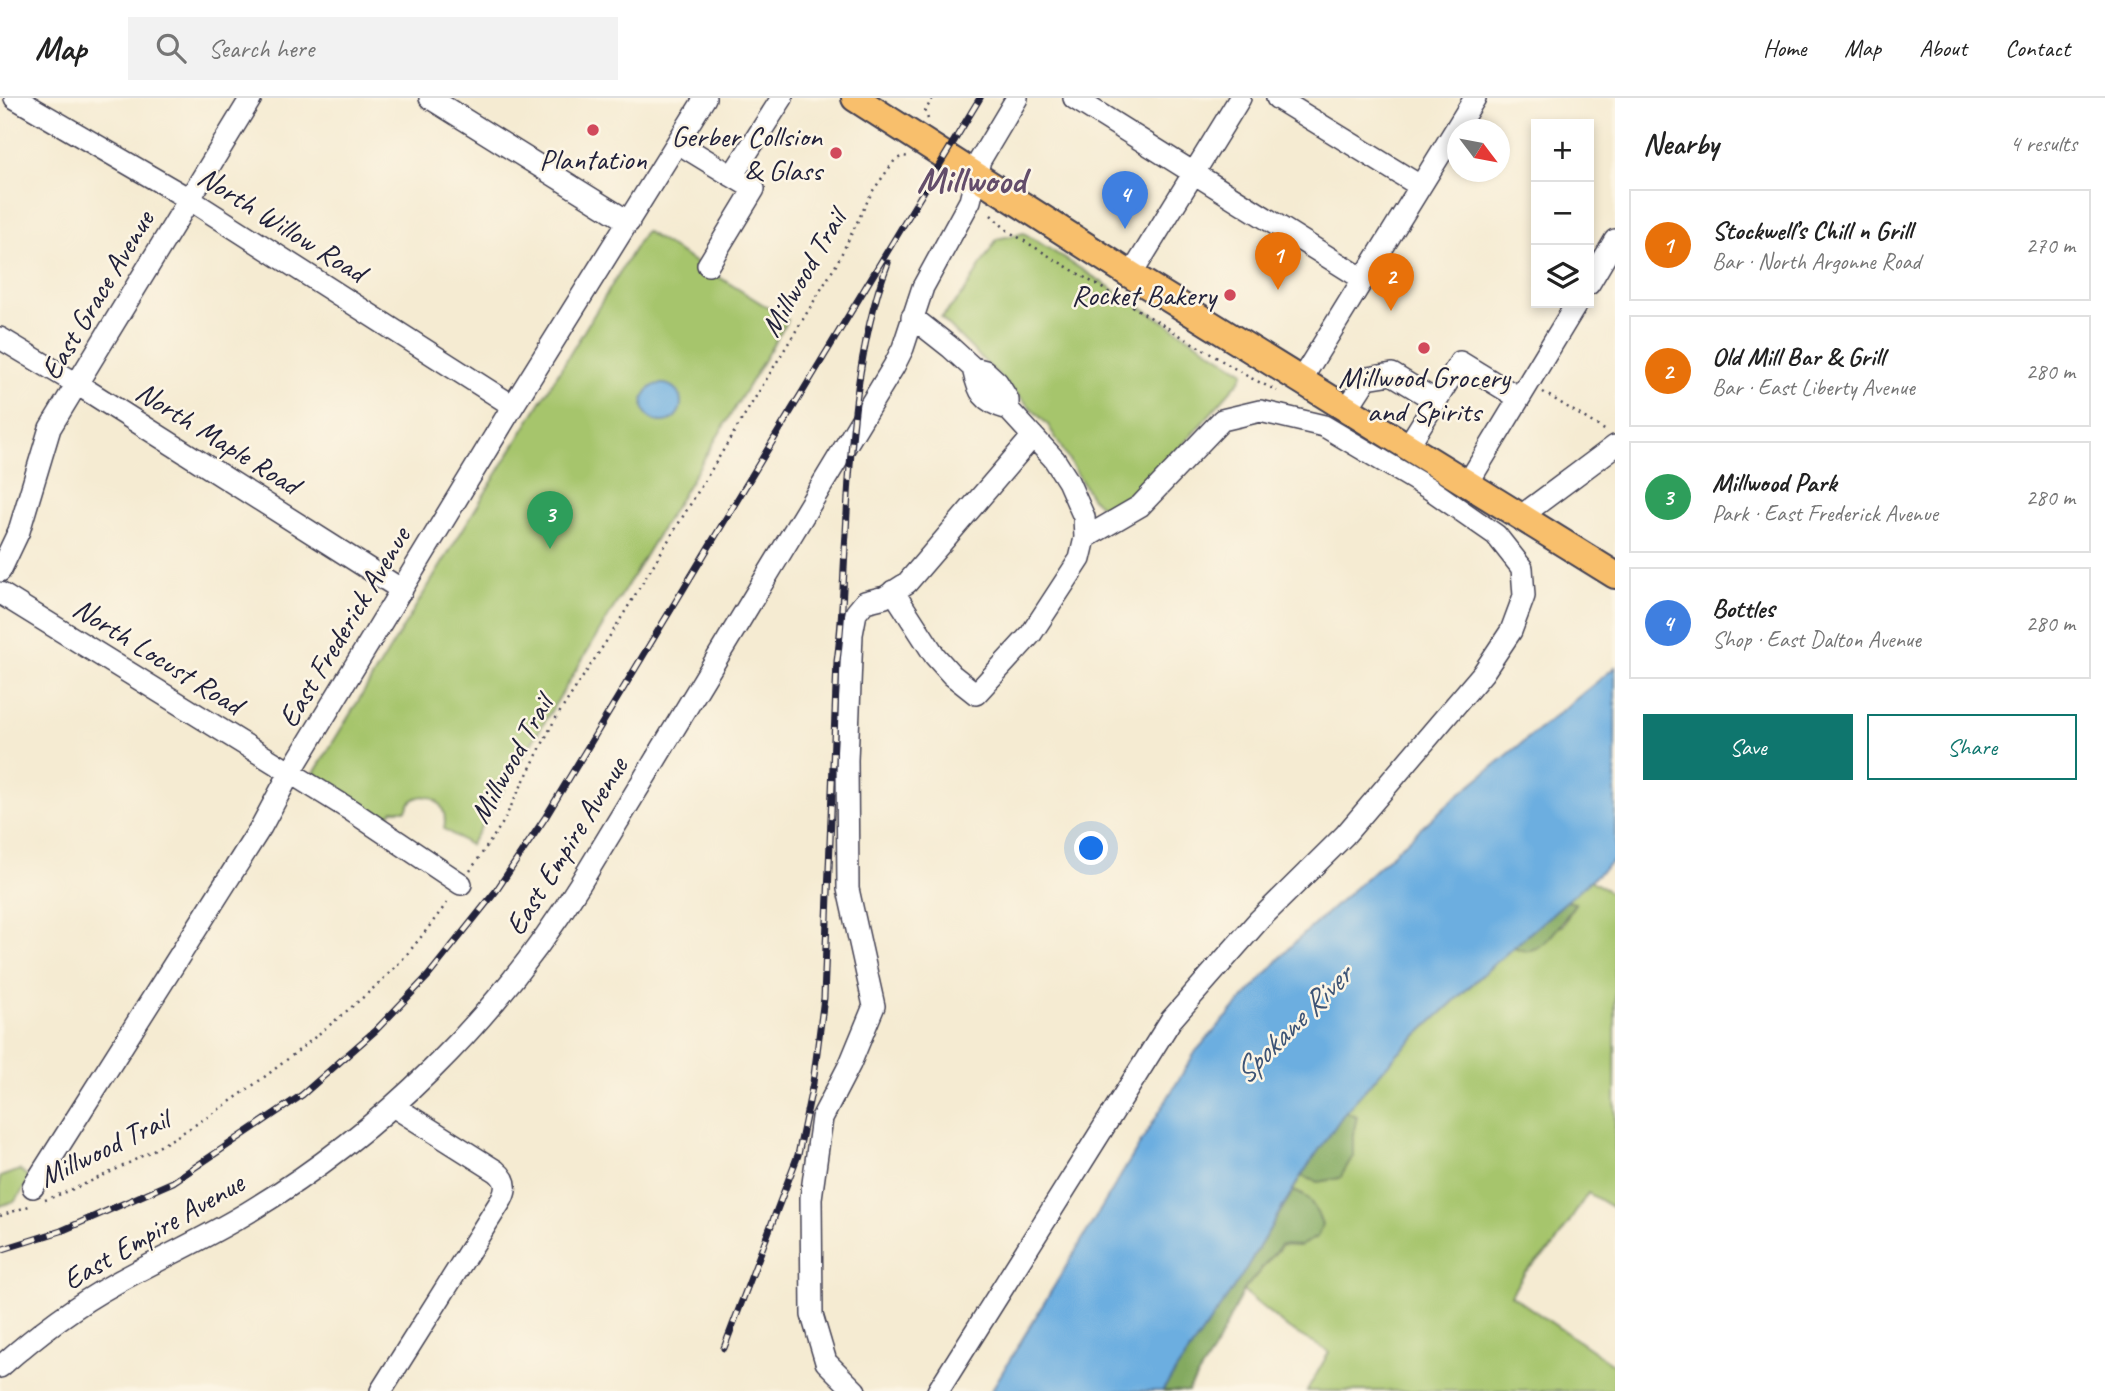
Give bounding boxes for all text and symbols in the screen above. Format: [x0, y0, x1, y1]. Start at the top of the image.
search box [128, 17, 618, 80]
text: Map [35, 27, 86, 69]
icon: search [152, 29, 190, 67]
text: Search here [208, 32, 314, 65]
text: Home [1763, 33, 1806, 63]
text: Map [1844, 33, 1881, 63]
text: About [1919, 33, 1967, 63]
text: Contact [2005, 33, 2070, 63]
place label: Gerber Collsion & Glass [671, 117, 825, 189]
north arrow [1447, 119, 1510, 182]
map controls [1531, 119, 1594, 308]
button: + [1531, 119, 1594, 182]
marker: Plantation [585, 122, 601, 138]
text: Nearby [1643, 125, 1719, 163]
text: 4 results [2010, 129, 2077, 158]
place label: Plantation [539, 140, 647, 178]
marker: Gerber Collsion & Glass [828, 145, 844, 161]
district label: Millwood [917, 156, 1031, 203]
street label: North Willow Road [191, 157, 377, 293]
pin: 4 [1102, 171, 1148, 229]
button: − [1531, 182, 1594, 245]
street label: Millwood Trail [751, 199, 857, 343]
street label: East Grace Avenue [32, 202, 164, 386]
text: Stockwell’s Chill n Grill [1712, 214, 1912, 247]
text: 1 [1663, 231, 1673, 260]
text: 270 m [2026, 231, 2075, 260]
pin: 1 [1255, 232, 1301, 290]
button: layers [1531, 245, 1594, 308]
text: Bar · North Argonne Road [1712, 247, 1920, 276]
pin: 2 [1368, 253, 1414, 311]
place label: Rocket Bakery [1071, 276, 1219, 314]
marker: Rocket Bakery [1222, 287, 1238, 303]
marker: Millwood Grocery and Spirits [1416, 340, 1432, 356]
text: Old Mill Bar & Grill [1712, 340, 1884, 373]
text: 2 [1663, 357, 1673, 386]
text: 280 m [2026, 357, 2075, 386]
place label: Millwood Grocery and Spirits [1338, 358, 1511, 430]
street label: North Maple Road [129, 373, 311, 506]
text: Bar · East Liberty Avenue [1712, 373, 1915, 402]
text: Millwood Park [1712, 466, 1836, 499]
text: 3 [1663, 483, 1673, 512]
text: 280 m [2026, 483, 2075, 512]
pin: 3 [527, 491, 573, 549]
text: Park · East Frederick Avenue [1712, 499, 1938, 528]
street label: East Frederick Avenue [269, 518, 420, 734]
street label: North Locust Road [66, 589, 253, 725]
text: Bottles [1712, 592, 1775, 625]
text: 4 [1663, 609, 1673, 638]
text: 280 m [2026, 609, 2075, 638]
text: Shop · East Dalton Avenue [1712, 625, 1921, 654]
street label: Millwood Trail [460, 684, 564, 830]
button: Save [1643, 714, 1853, 780]
button: Share [1867, 714, 2077, 780]
street label: East Empire Avenue [496, 748, 637, 942]
your location [1074, 831, 1108, 865]
water label: Spokane River [1224, 953, 1364, 1093]
street label: Millwood Trail [33, 1098, 180, 1196]
street label: East Empire Avenue [56, 1163, 252, 1298]

